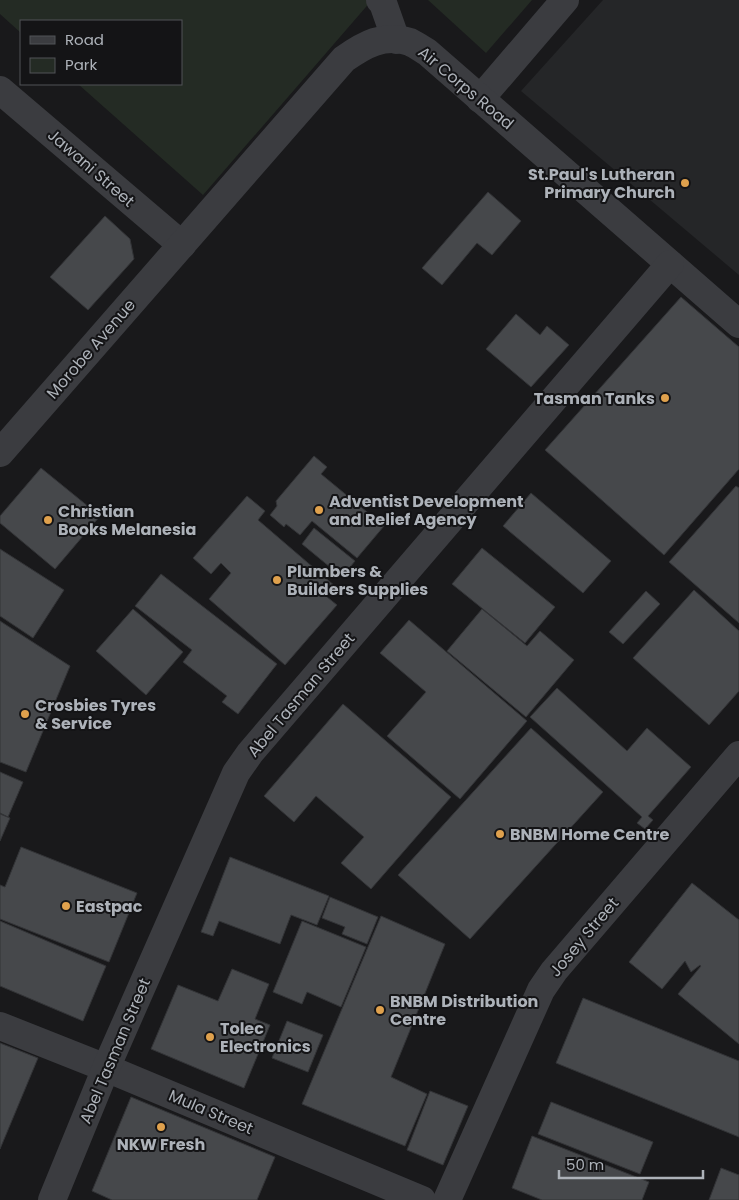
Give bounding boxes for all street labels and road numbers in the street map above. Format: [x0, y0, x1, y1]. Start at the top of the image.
street label: Air Corps Road [413, 41, 519, 135]
street label: Jawani Street [43, 124, 140, 212]
street label: Morobe Avenue [41, 294, 141, 404]
street label: Abel Tasman Street [242, 628, 360, 762]
street label: Josey Street [544, 892, 624, 982]
street label: Abel Tasman Street [74, 974, 156, 1127]
street label: Mula Street [165, 1084, 257, 1140]

